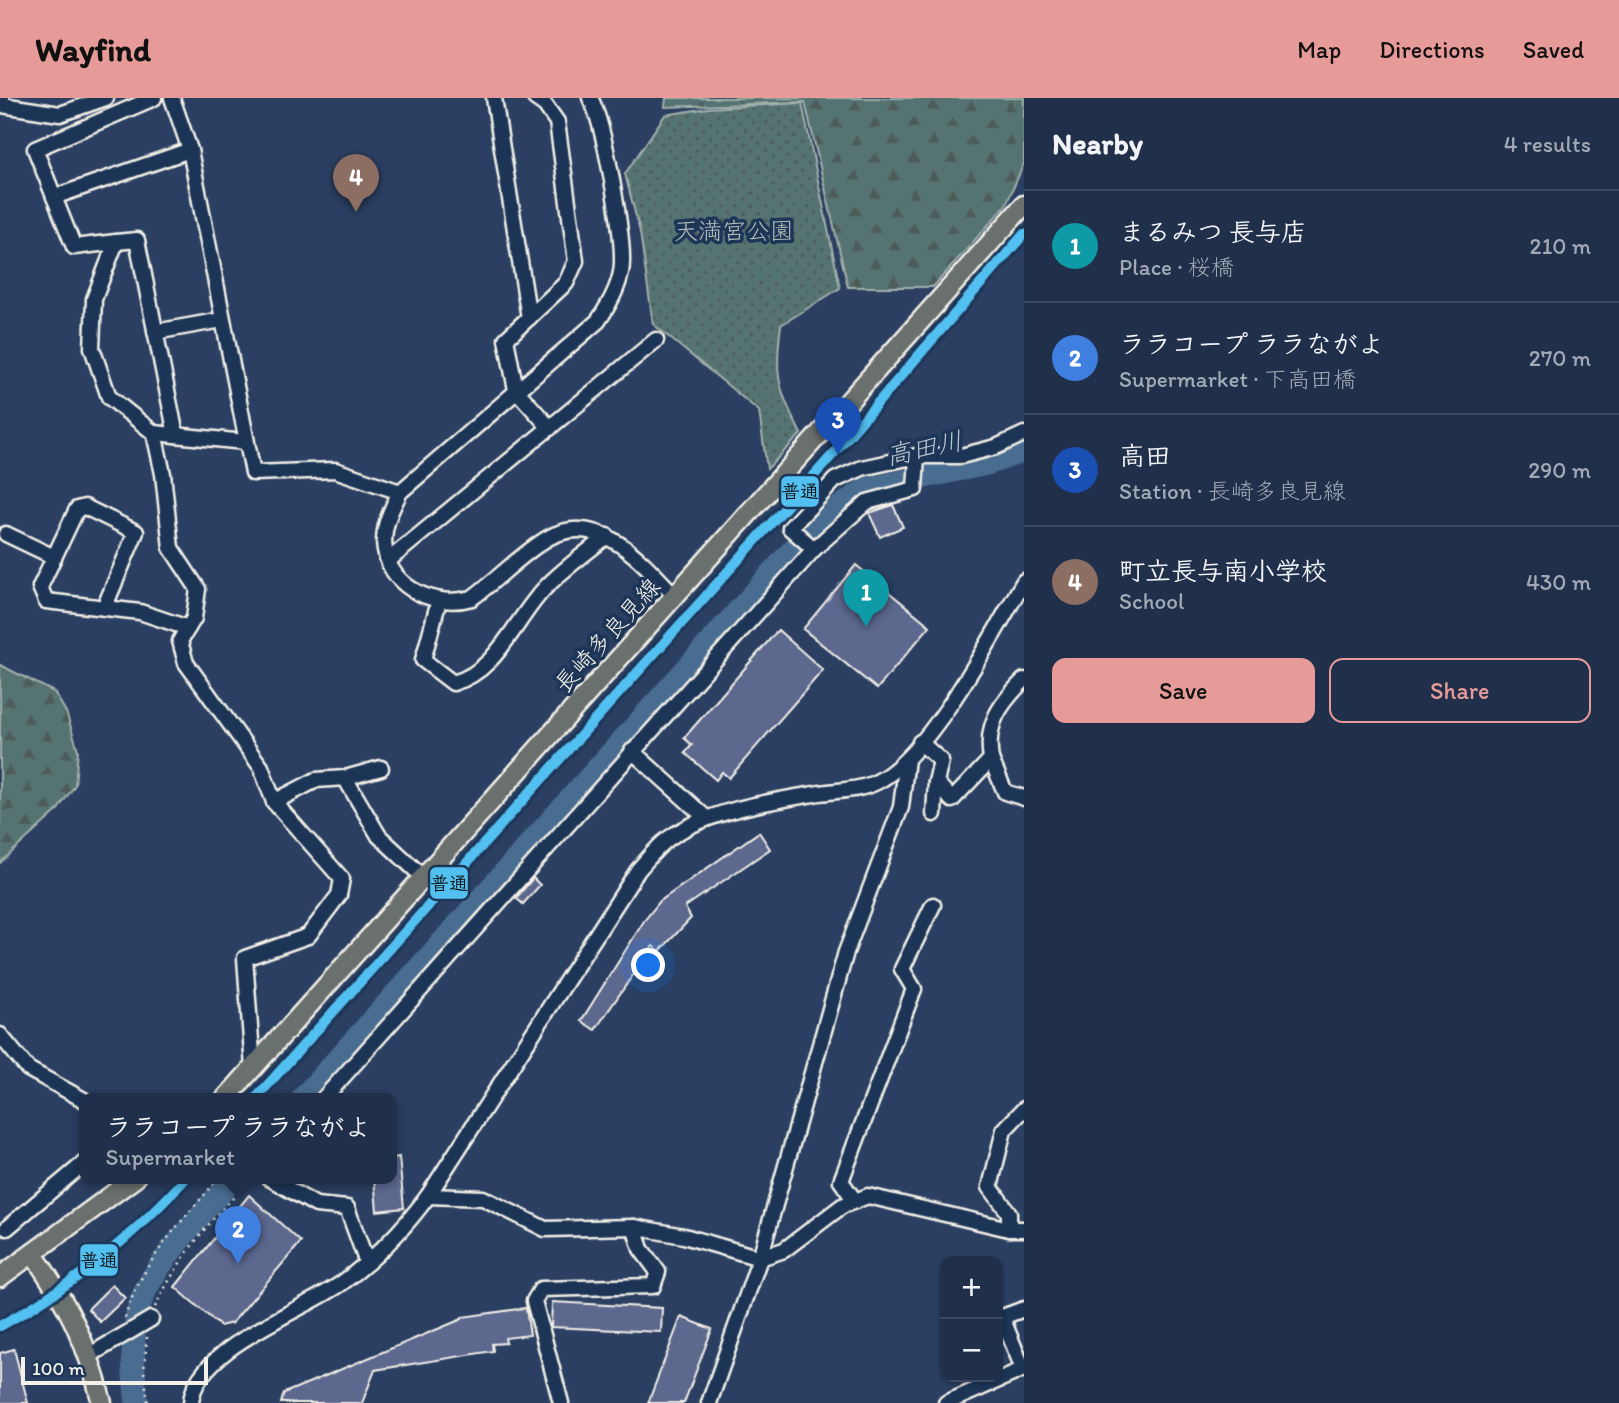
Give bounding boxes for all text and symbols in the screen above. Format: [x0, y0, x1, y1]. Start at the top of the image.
text: Wayfind [35, 30, 151, 69]
text: Map [1297, 35, 1341, 64]
text: Directions [1379, 35, 1485, 64]
text: Saved [1523, 35, 1584, 64]
text: Nearby [1052, 125, 1143, 162]
text: 4 results [1504, 130, 1591, 158]
pin: 4 [333, 154, 379, 212]
park label: 天満宮公園 [674, 216, 794, 245]
text: まるみつ 長与店 [1119, 216, 1307, 248]
text: 1 [1070, 232, 1080, 260]
text: 210 m [1530, 232, 1591, 260]
text: Place · 桜橋 [1119, 253, 1234, 281]
text: ララコープ ララながよ [1119, 328, 1384, 360]
text: 2 [1069, 344, 1081, 372]
text: 270 m [1529, 344, 1591, 372]
text: Supermarket · 下高田橋 [1119, 365, 1356, 393]
pin: 3 [815, 397, 861, 455]
water label: 高田川 [883, 424, 965, 472]
text: 高田 [1119, 440, 1171, 472]
text: 3 [1069, 456, 1081, 484]
text: 290 m [1528, 456, 1591, 484]
line badge: 普通 [780, 475, 820, 508]
text: Station · 長崎多良見線 [1119, 477, 1346, 505]
text: 普通 [781, 480, 819, 503]
text: 町立長与南小学校 [1119, 555, 1327, 587]
text: 4 [1068, 568, 1082, 596]
text: 430 m [1526, 568, 1591, 596]
pin: 1 [843, 569, 889, 627]
street label: 長崎多良見線 [548, 572, 666, 698]
text: School [1119, 587, 1184, 615]
button: Save [1052, 658, 1315, 723]
button: Share [1329, 658, 1591, 723]
line badge: 普通 [429, 866, 469, 900]
text: 普通 [430, 872, 468, 895]
your location [631, 948, 665, 982]
popup [79, 1093, 397, 1184]
text: ララコープ ララながよ [106, 1111, 370, 1143]
text: Supermarket [106, 1143, 235, 1171]
pin: 2 [215, 1206, 261, 1264]
line badge: 普通 [79, 1243, 119, 1277]
text: 普通 [80, 1249, 118, 1272]
map controls [940, 1256, 1003, 1382]
button: + [940, 1256, 1003, 1319]
button: − [940, 1319, 1003, 1382]
scale bar [21, 1354, 208, 1386]
text: 100 m [32, 1357, 84, 1380]

